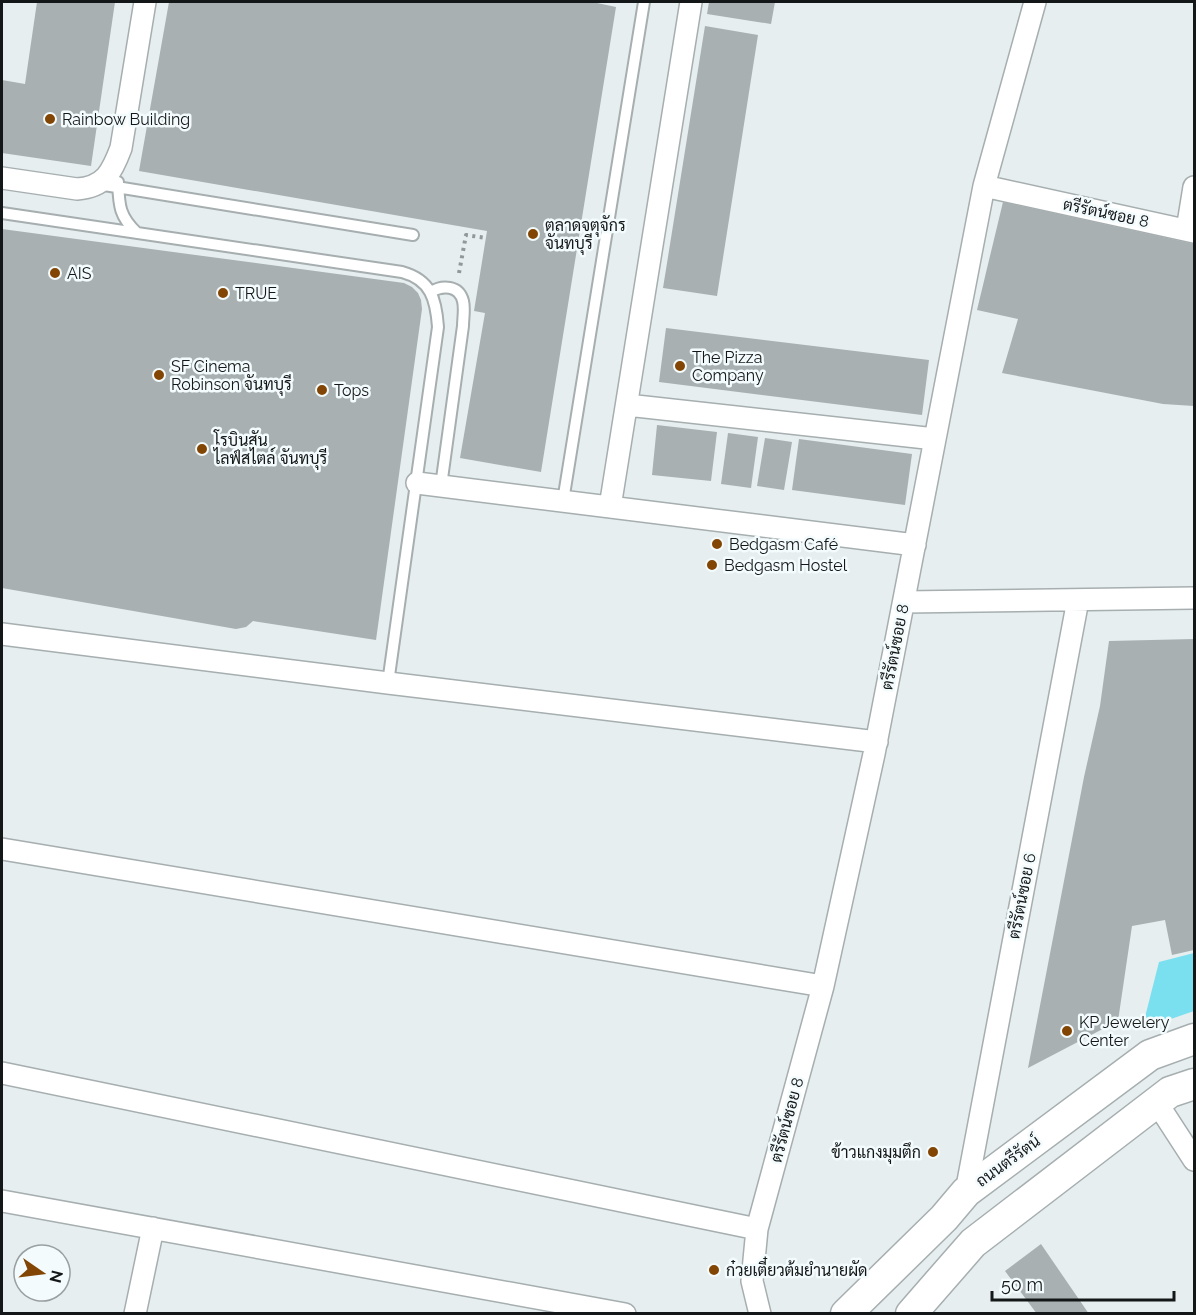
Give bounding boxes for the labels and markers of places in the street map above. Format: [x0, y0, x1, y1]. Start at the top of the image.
place label: Rainbow Building [62, 110, 190, 129]
marker: Rainbow Building [43, 112, 57, 126]
place label: ตลาดจตุจักร จันทบุรี [545, 215, 626, 255]
marker: ตลาดจตุจักร จันทบุรี [526, 227, 540, 241]
place label: AIS [67, 264, 92, 283]
marker: AIS [48, 266, 62, 280]
place label: TRUE [235, 284, 277, 303]
marker: TRUE [216, 286, 230, 300]
place label: The Pizza Company [692, 348, 764, 385]
place label: SF Cinema Robinson จันทบุรี [171, 357, 292, 396]
marker: The Pizza Company [673, 359, 687, 373]
marker: SF Cinema Robinson จันทบุรี [152, 368, 166, 382]
place label: Tops [334, 381, 369, 400]
marker: Tops [315, 383, 329, 397]
place label: โรบินสัน ไลฟ์สไตล์ จันทบุรี [212, 429, 328, 470]
marker: โรบินสัน ไลฟ์สไตล์ จันทบุรี [195, 442, 209, 456]
place label: Bedgasm Café [729, 535, 838, 554]
marker: Bedgasm Café [710, 537, 724, 551]
place label: Bedgasm Hostel [724, 556, 848, 575]
marker: Bedgasm Hostel [705, 558, 719, 572]
place label: KP Jewelery Center [1079, 1013, 1170, 1050]
marker: KP Jewelery Center [1060, 1024, 1074, 1038]
place label: ข้าวแกงมุมตึก [831, 1142, 921, 1164]
marker: ข้าวแกงมุมตึก [926, 1145, 940, 1159]
place label: ก๋วยเตี๋ยวต้มยำนายผัด [726, 1256, 868, 1280]
marker: ก๋วยเตี๋ยวต้มยำนายผัด [707, 1263, 721, 1277]

